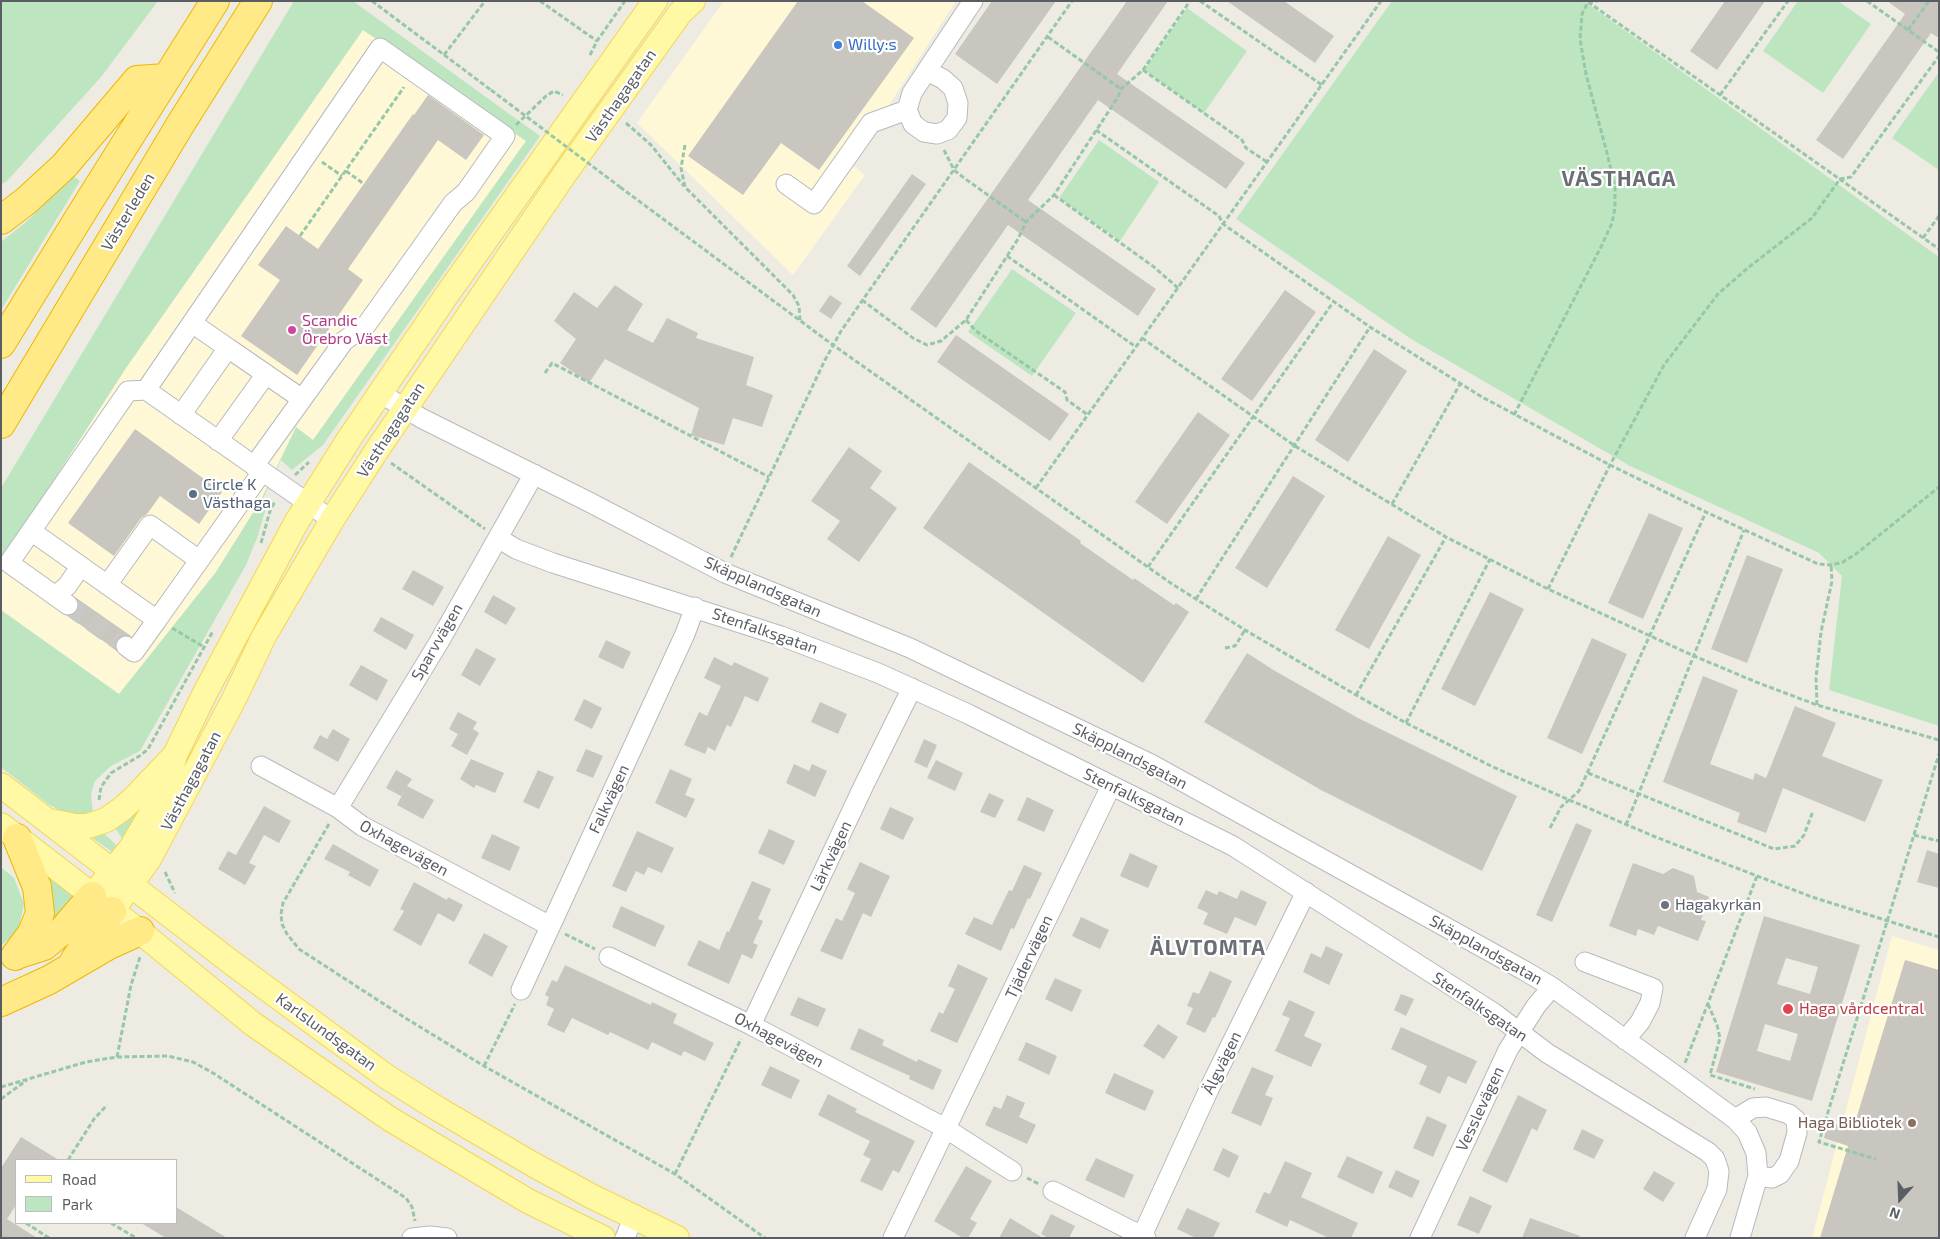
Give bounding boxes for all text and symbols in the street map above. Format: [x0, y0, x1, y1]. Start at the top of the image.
place label: Willy:s [848, 35, 897, 55]
marker: Willy:s [832, 39, 844, 51]
street label: Västhagagatan [582, 46, 660, 146]
district label: VÄSTHAGA [1561, 166, 1677, 192]
street label: Västerleden [97, 169, 159, 255]
place label: Scandic Örebro Väst [302, 311, 388, 349]
marker: Scandic Örebro Väst [286, 324, 298, 336]
street label: Västhagagatan [353, 379, 429, 481]
place label: Circle K Västhaga [203, 475, 271, 513]
marker: Circle K Västhaga [187, 488, 199, 500]
street label: Skäpplandsgatan [701, 553, 825, 621]
street label: Sparvvägen [407, 600, 467, 684]
street label: Stenfalksgatan [710, 604, 820, 658]
street label: Skäpplandsgatan [1069, 719, 1191, 793]
street label: Västhagagatan [157, 728, 225, 834]
street label: Falkvägen [585, 761, 633, 837]
street label: Stenfalksgatan [1080, 764, 1188, 830]
street label: Oxhagevägen [356, 816, 452, 880]
street label: Lärkvägen [806, 818, 856, 894]
place label: Hagakyrkan [1675, 895, 1761, 915]
marker: Hagakyrkan [1659, 899, 1671, 911]
street label: Skäpplandsgatan [1426, 911, 1546, 989]
street label: Tjädervägen [1001, 912, 1057, 1002]
district label: ÄLVTOMTA [1149, 935, 1267, 961]
street label: Stenfalksgatan [1429, 968, 1531, 1046]
street label: Karlslundsgatan [272, 989, 380, 1075]
place label: Haga vårdcentral [1799, 999, 1924, 1019]
marker: Haga vårdcentral [1781, 1002, 1795, 1016]
street label: Oxhagevägen [731, 1008, 827, 1072]
street label: Älgvägen [1199, 1028, 1245, 1098]
street label: Vesslevägen [1452, 1064, 1508, 1154]
place label: Haga Bibliotek [1798, 1113, 1902, 1133]
marker: Haga Bibliotek [1906, 1117, 1918, 1129]
legend [15, 1159, 178, 1224]
text: Road [62, 1170, 97, 1188]
north arrow [1875, 1174, 1925, 1224]
text: Park [62, 1195, 93, 1213]
text: N [1887, 1204, 1902, 1223]

